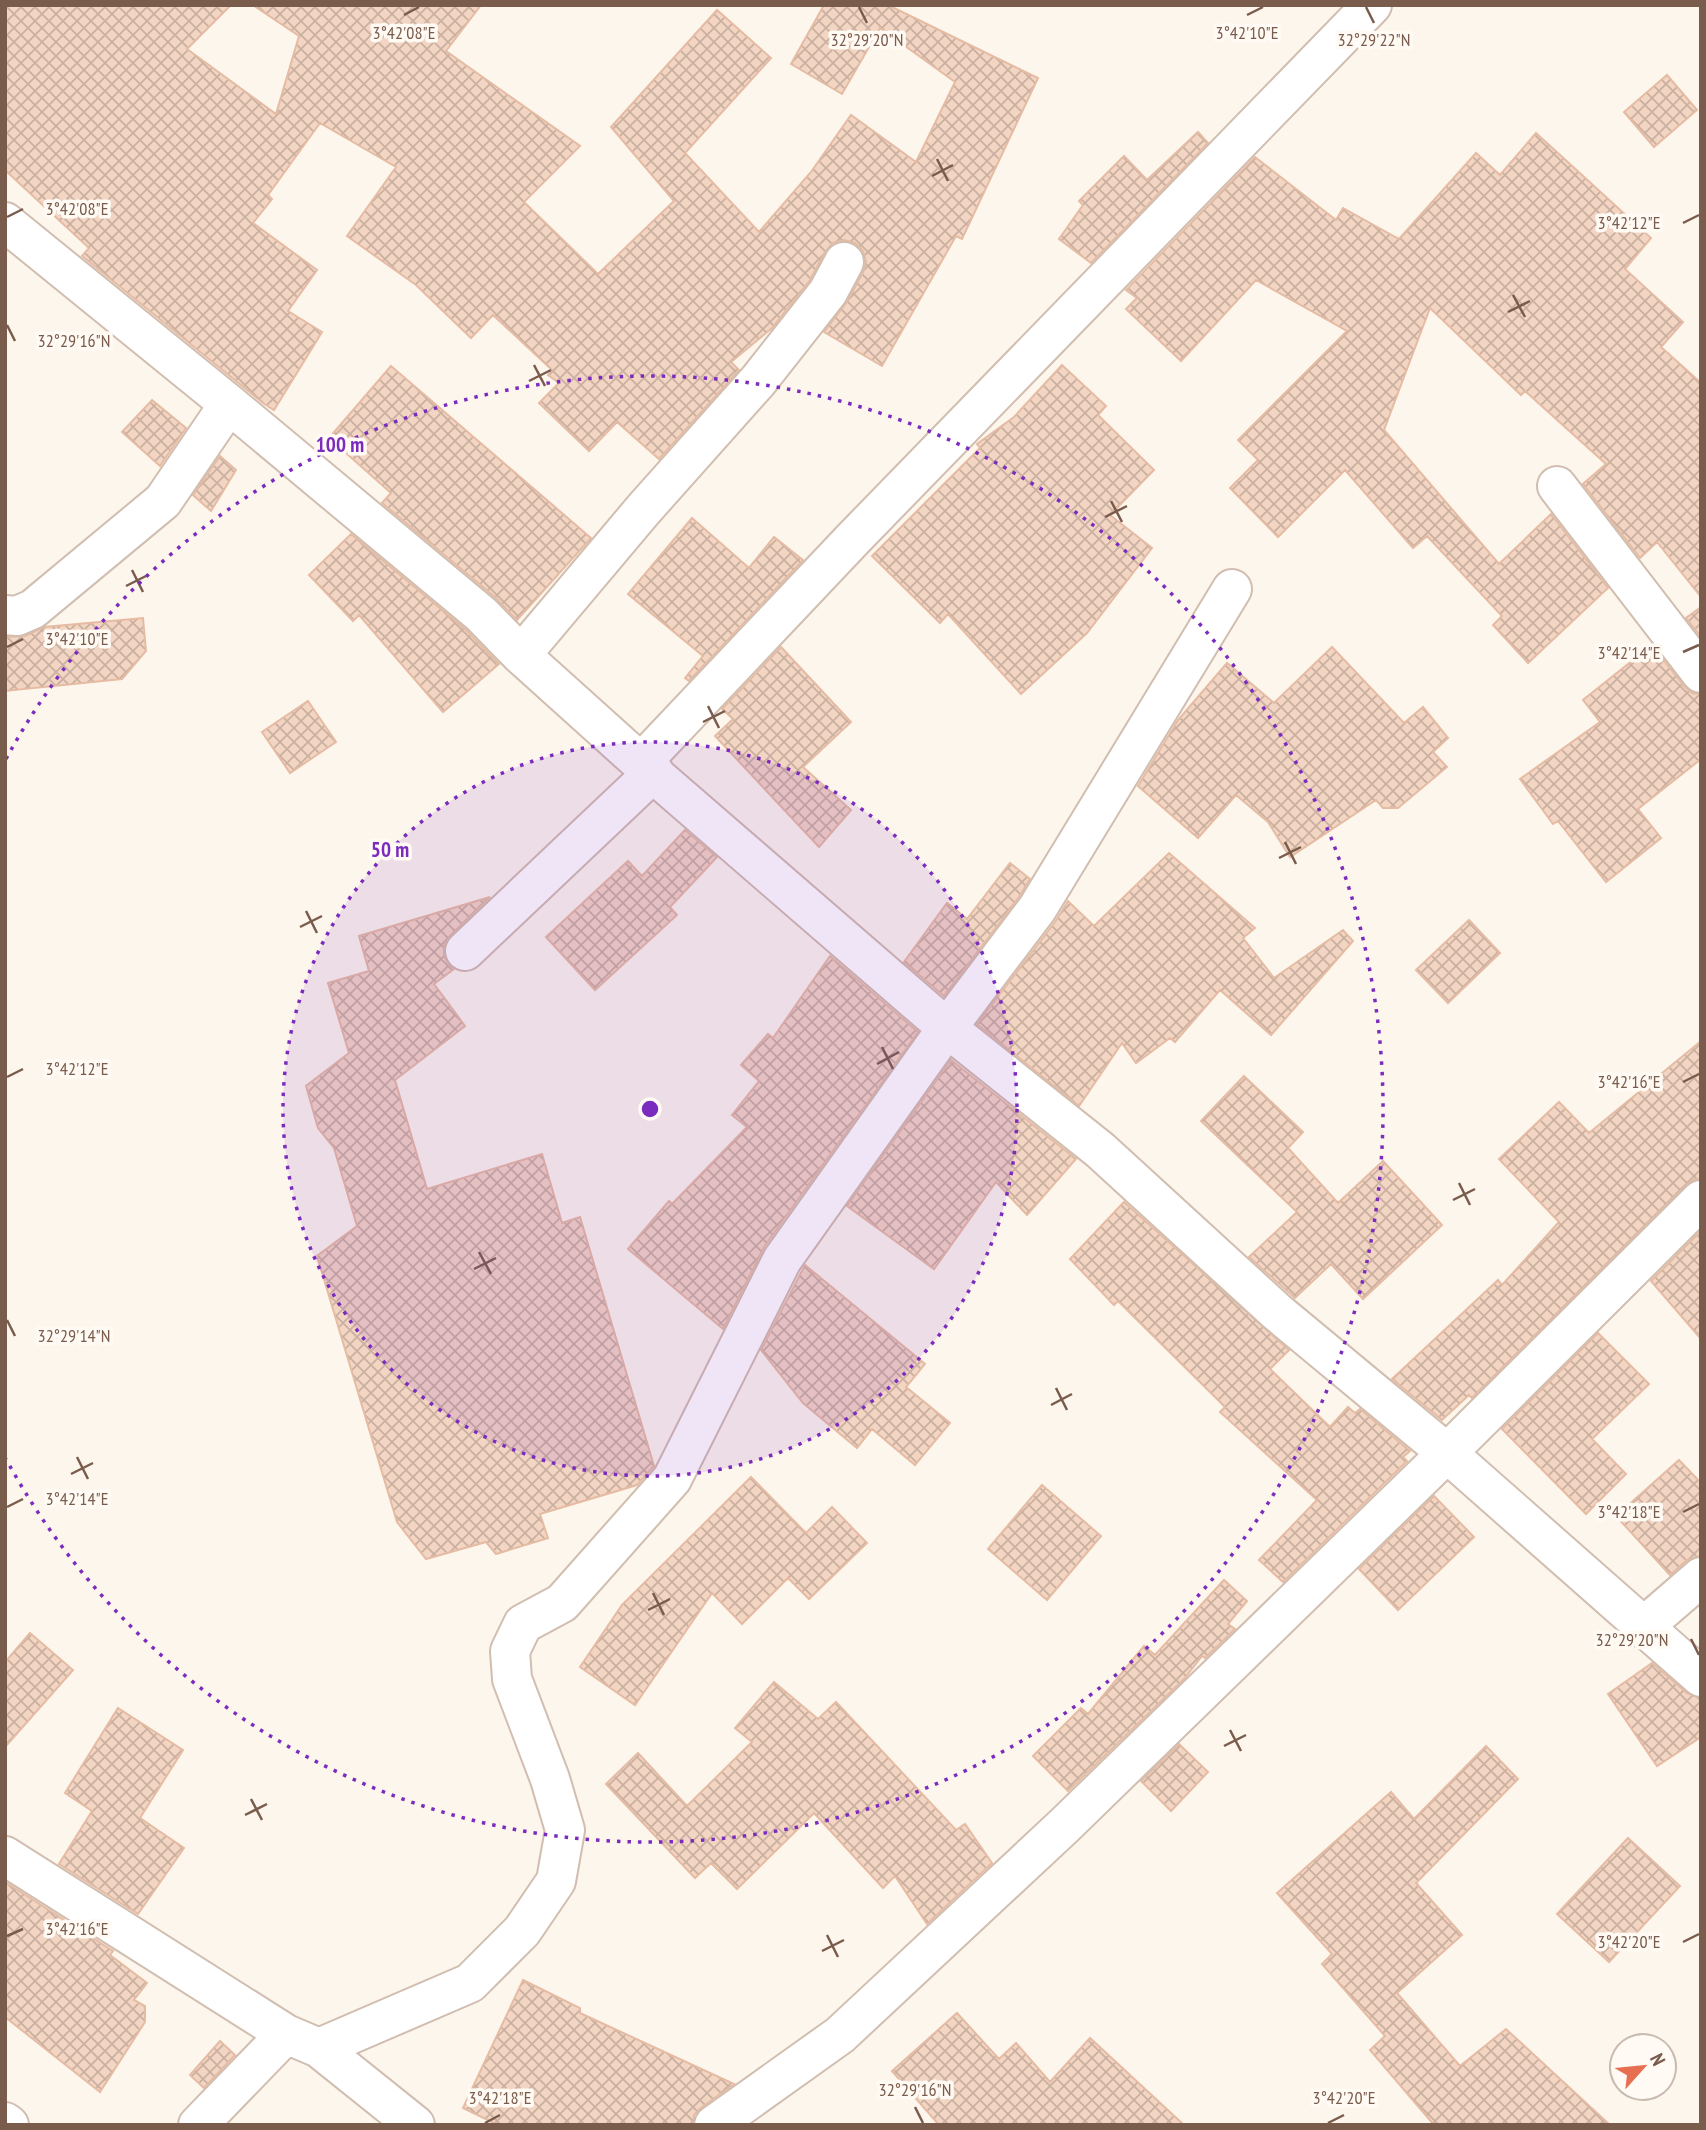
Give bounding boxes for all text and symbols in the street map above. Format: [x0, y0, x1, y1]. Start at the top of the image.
text: 3°42'08"E [373, 21, 435, 44]
text: 3°42'10"E [1216, 21, 1278, 44]
text: 32°29'20"N [831, 28, 903, 51]
text: 32°29'22"N [1338, 28, 1410, 51]
text: 3°42'08"E [46, 197, 108, 220]
text: 3°42'12"E [1598, 211, 1660, 234]
text: 32°29'16"N [38, 329, 110, 352]
text: 100 m [316, 431, 364, 458]
text: 3°42'10"E [46, 627, 108, 650]
text: 3°42'14"E [1598, 641, 1660, 664]
text: 50 m [371, 836, 409, 863]
text: 3°42'12"E [46, 1057, 108, 1080]
text: 3°42'16"E [1598, 1070, 1660, 1093]
centre of rings [638, 1097, 662, 1121]
text: 32°29'14"N [38, 1324, 110, 1347]
text: 3°42'14"E [46, 1487, 108, 1510]
text: 3°42'18"E [1598, 1500, 1660, 1523]
text: 32°29'20"N [1596, 1628, 1668, 1651]
text: 3°42'16"E [46, 1917, 108, 1940]
text: 3°42'20"E [1598, 1930, 1660, 1953]
north arrow [1608, 2032, 1678, 2102]
text: N [1645, 2049, 1671, 2069]
text: 32°29'16"N [879, 2078, 951, 2101]
text: 3°42'18"E [469, 2086, 531, 2109]
text: 3°42'20"E [1313, 2086, 1375, 2109]

